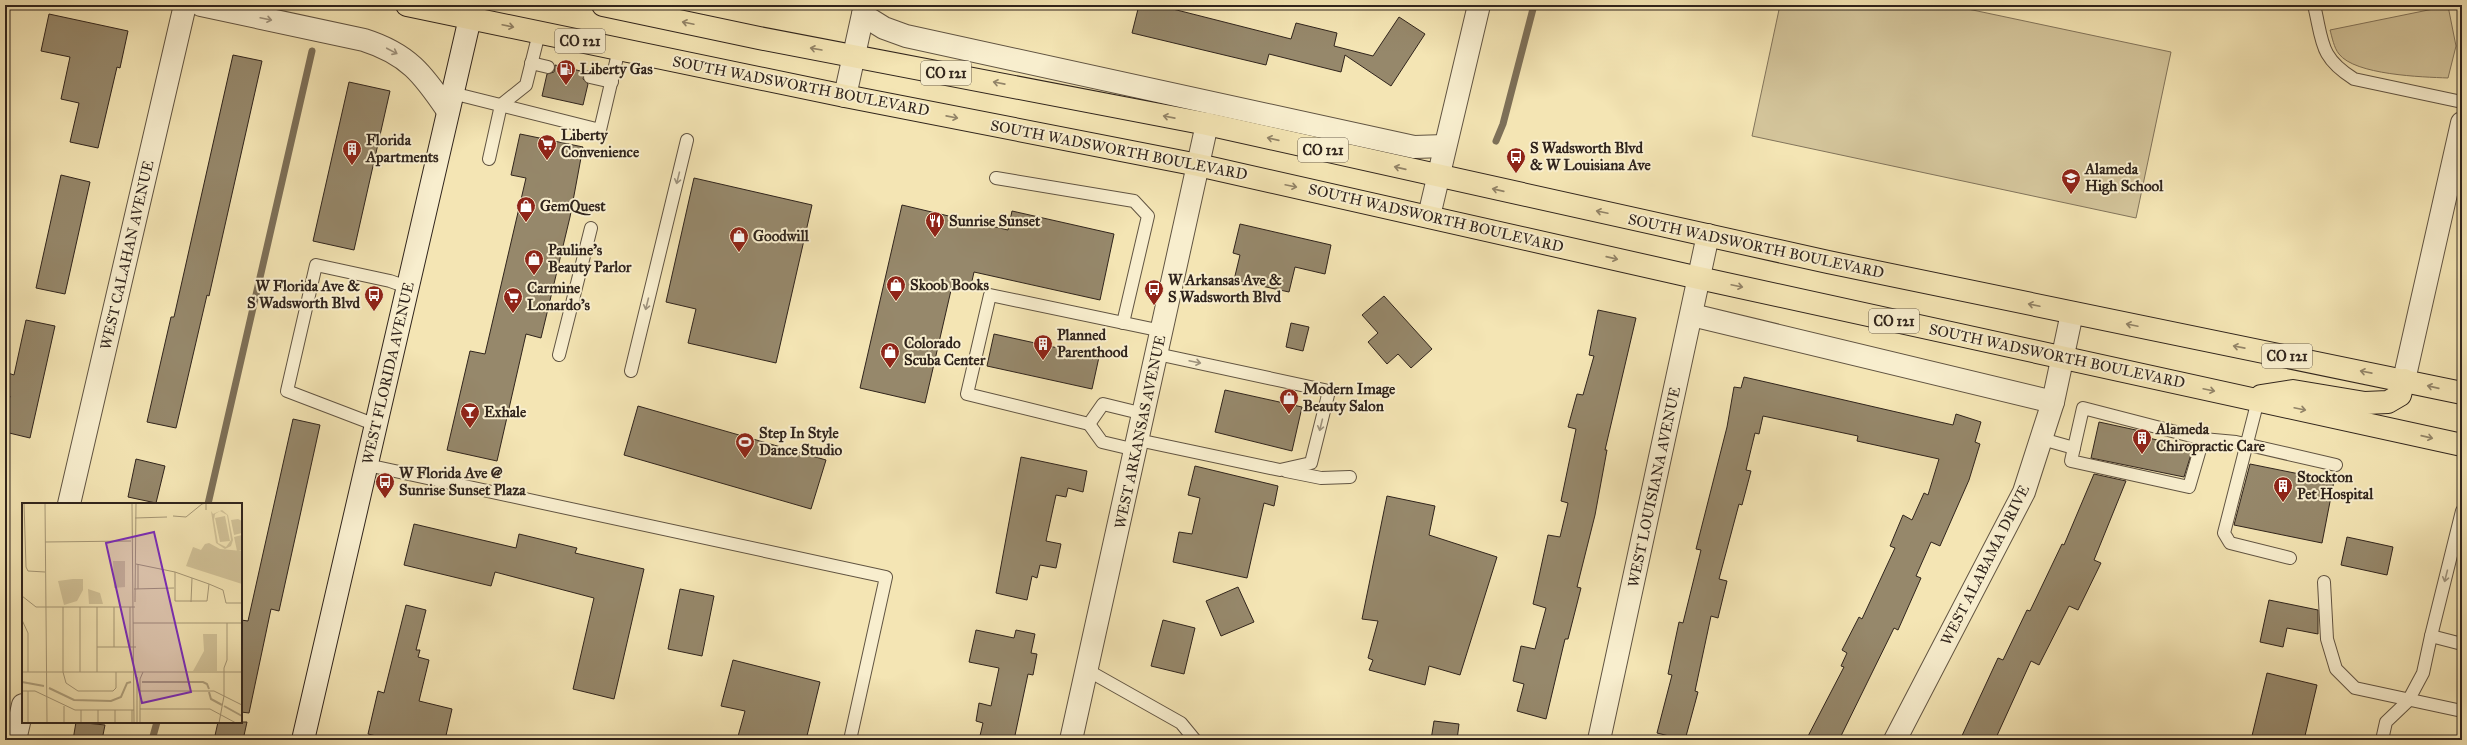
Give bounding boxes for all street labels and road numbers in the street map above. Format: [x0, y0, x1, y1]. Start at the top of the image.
road number: CO 121 [555, 29, 605, 53]
street label: SOUTH WADSWORTH BOULEVARD [671, 52, 931, 120]
road number: CO 121 [921, 61, 971, 85]
street label: SOUTH WADSWORTH BOULEVARD [989, 116, 1249, 184]
road number: CO 121 [1298, 138, 1348, 162]
street label: WEST CALAHAN AVENUE [96, 158, 158, 351]
street label: SOUTH WADSWORTH BOULEVARD [1307, 180, 1566, 256]
street label: SOUTH WADSWORTH BOULEVARD [1626, 210, 1886, 282]
street label: WEST FLORIDA AVENUE [358, 280, 418, 466]
road number: CO 121 [1869, 309, 1919, 333]
street label: SOUTH WADSWORTH BOULEVARD [1927, 320, 2187, 392]
street label: WEST ARKANSAS AVENUE [1111, 333, 1169, 530]
road number: CO 121 [2262, 344, 2312, 368]
street label: WEST LOUISIANA AVENUE [1624, 385, 1684, 589]
street label: WEST ALABAMA DRIVE [1937, 482, 2033, 648]

